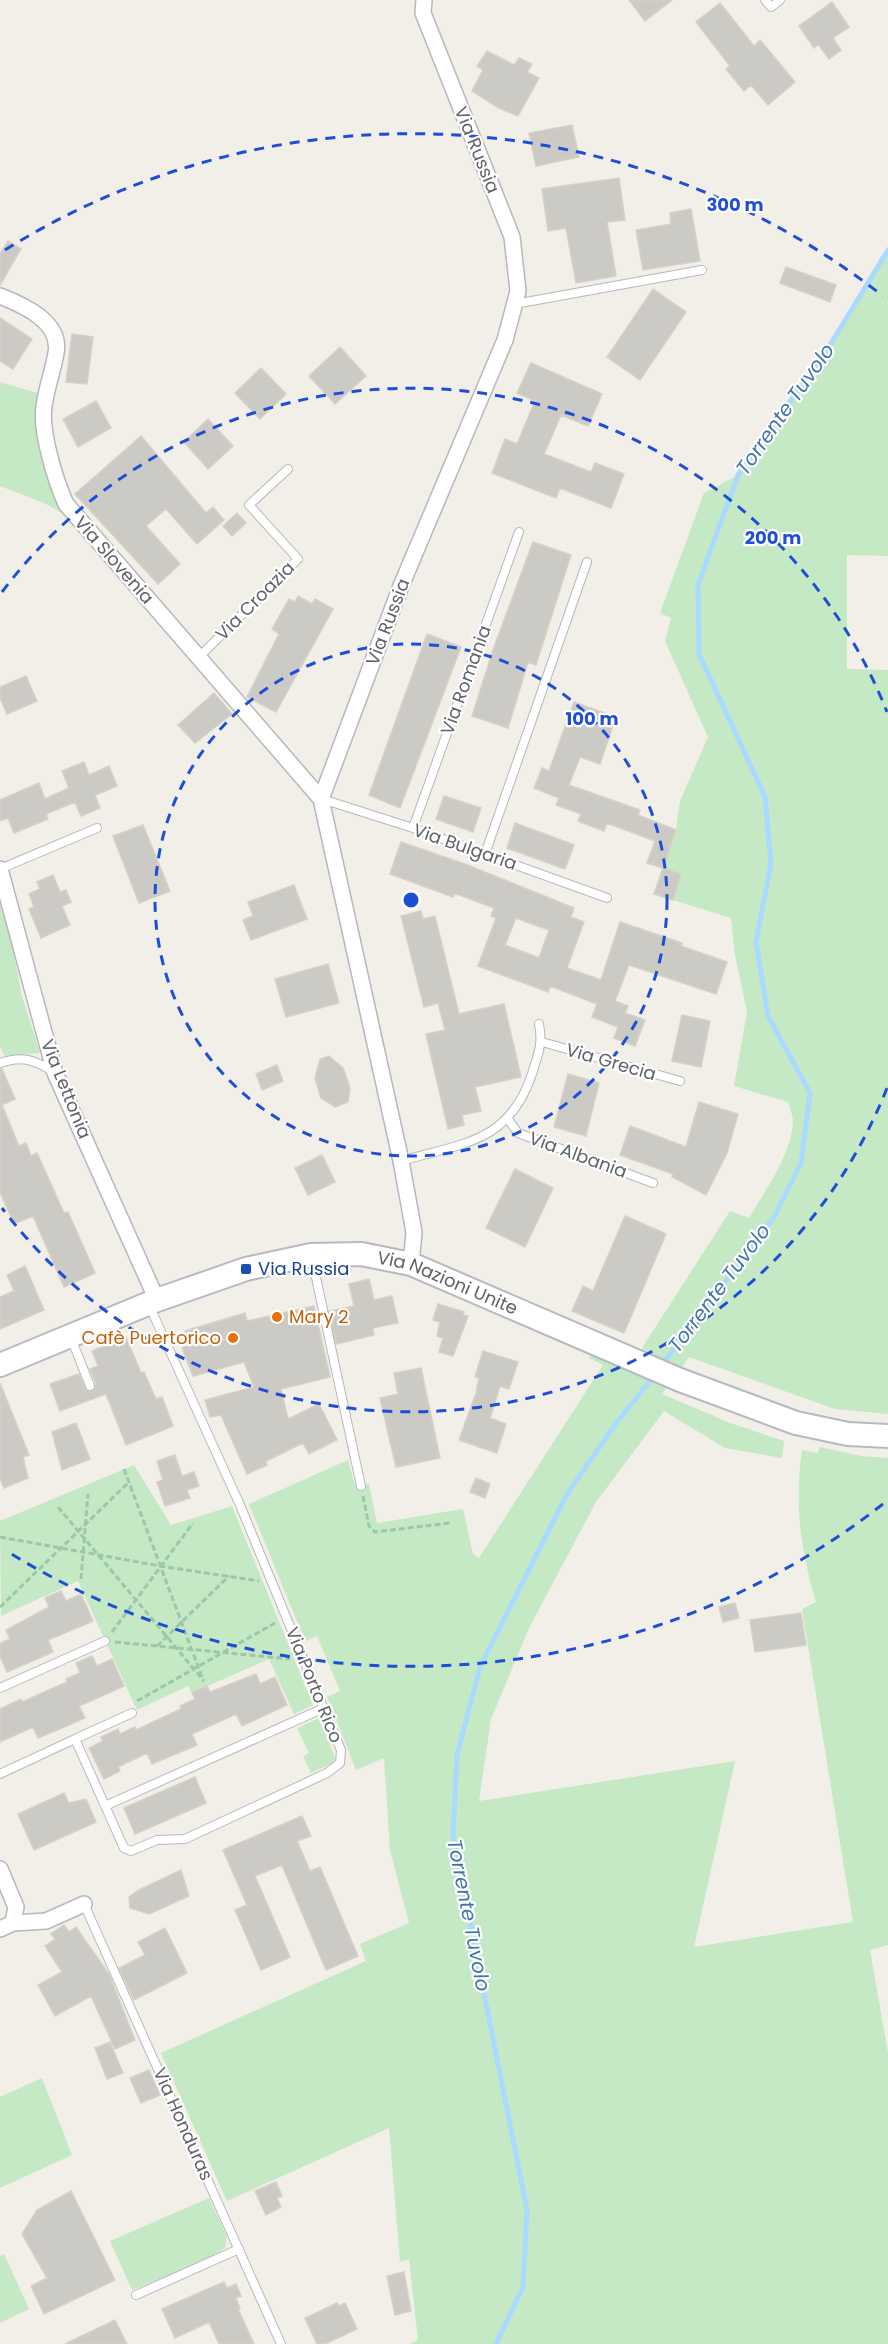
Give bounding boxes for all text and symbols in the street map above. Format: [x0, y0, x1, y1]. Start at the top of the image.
street label: Via Russia [449, 103, 506, 197]
text: 300 m [706, 192, 764, 217]
water label: Torrente Tuvolo [729, 338, 841, 480]
street label: Via Slovenia [69, 510, 160, 609]
text: 200 m [745, 525, 801, 550]
street label: Via Croazia [210, 556, 300, 646]
street label: Via Russia [359, 575, 416, 669]
street label: Via Romania [434, 622, 497, 738]
text: 100 m [565, 706, 619, 731]
street label: Via Bulgaria [410, 817, 520, 876]
centre of rings [401, 890, 421, 910]
street label: Via Lettonia [35, 1035, 98, 1142]
street label: Via Grecia [563, 1037, 659, 1086]
street label: Via Albania [526, 1125, 631, 1184]
water label: Torrente Tuvolo [661, 1218, 777, 1358]
street label: Via Nazioni Unite [375, 1245, 522, 1321]
place label: Via Russia [258, 1256, 349, 1281]
marker: Via Russia [239, 1262, 253, 1276]
place label: Mary 2 [289, 1304, 349, 1329]
marker: Mary 2 [270, 1310, 284, 1324]
place label: Cafè Puertorico [82, 1325, 221, 1350]
marker: Cafè Puertorico [226, 1331, 240, 1345]
street label: Via Porto Rico [280, 1623, 349, 1746]
water label: Torrente Tuvolo [440, 1836, 498, 1994]
street label: Via Honduras [147, 2063, 219, 2184]

